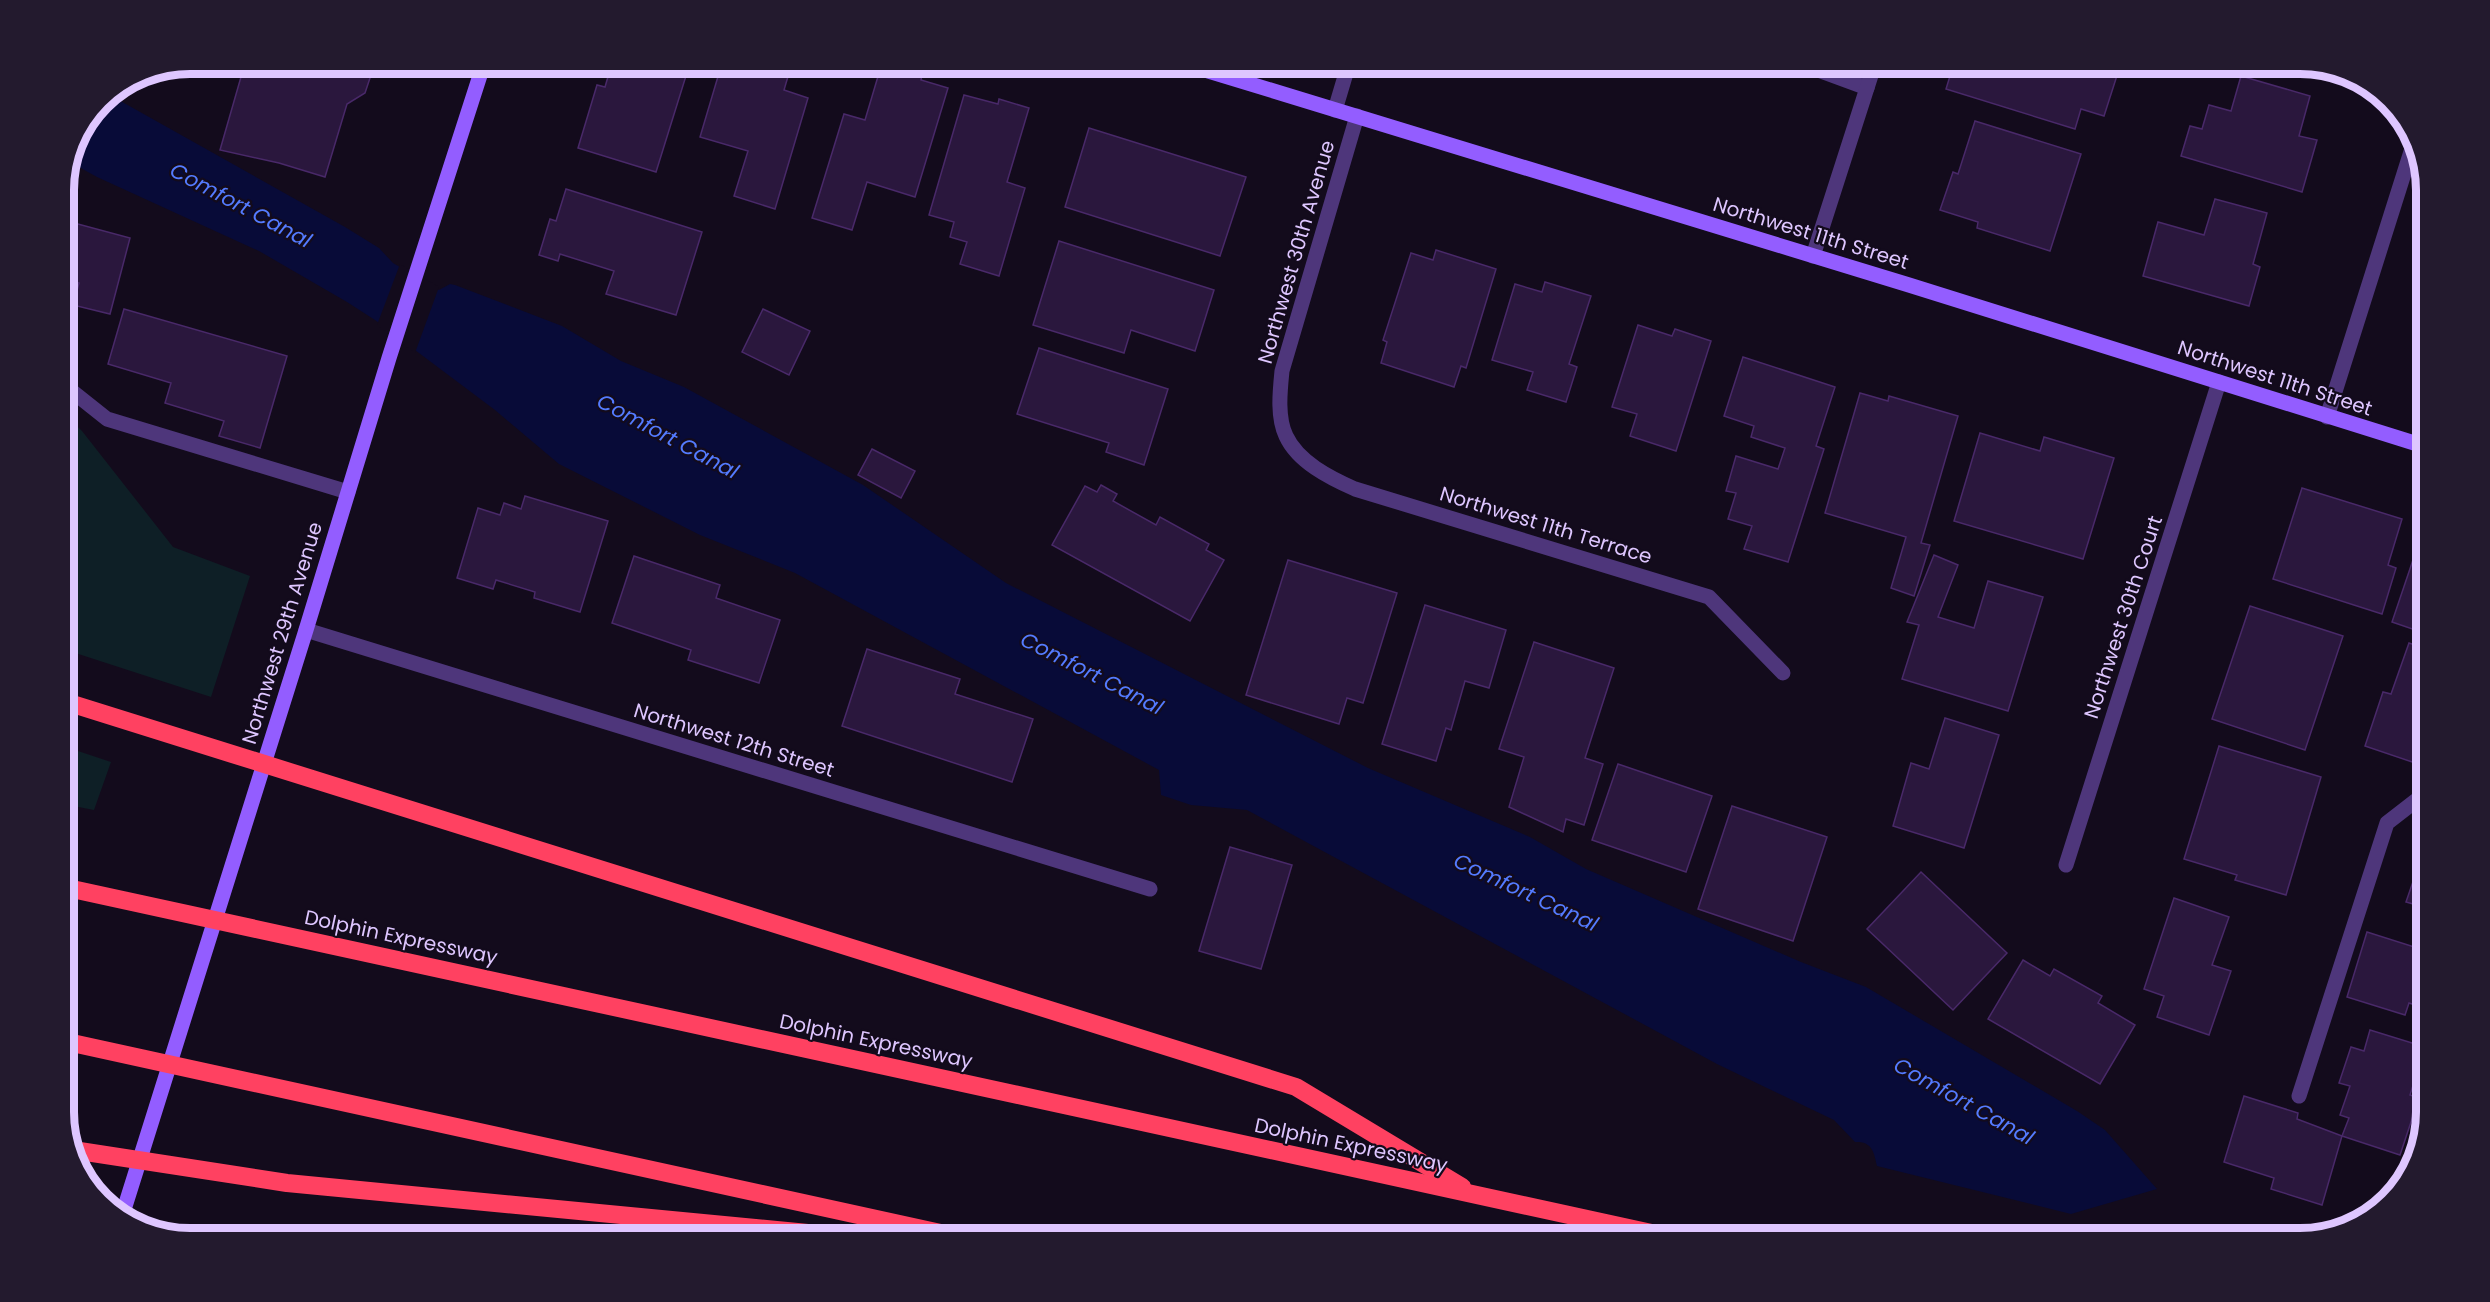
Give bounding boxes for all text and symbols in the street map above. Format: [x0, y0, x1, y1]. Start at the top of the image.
street label: Northwest 30th Avenue [1251, 137, 1341, 367]
water label: Comfort Canal [165, 155, 318, 255]
street label: Northwest 11th Street [1710, 190, 1912, 276]
street label: Northwest 11th Street [2174, 333, 2376, 423]
water label: Comfort Canal [592, 386, 745, 486]
street label: Northwest 11th Terrace [1436, 479, 1656, 571]
street label: Northwest 30th Court [2077, 512, 2169, 722]
street label: Northwest 29th Avenue [235, 519, 329, 747]
water label: Comfort Canal [1016, 625, 1169, 722]
street label: Northwest 12th Street [630, 696, 838, 784]
water label: Comfort Canal [1449, 846, 1604, 939]
street label: Dolphin Expressway [302, 903, 500, 971]
street label: Dolphin Expressway [777, 1007, 975, 1075]
water label: Comfort Canal [1888, 1050, 2040, 1152]
street label: Dolphin Expressway [1252, 1111, 1450, 1179]

